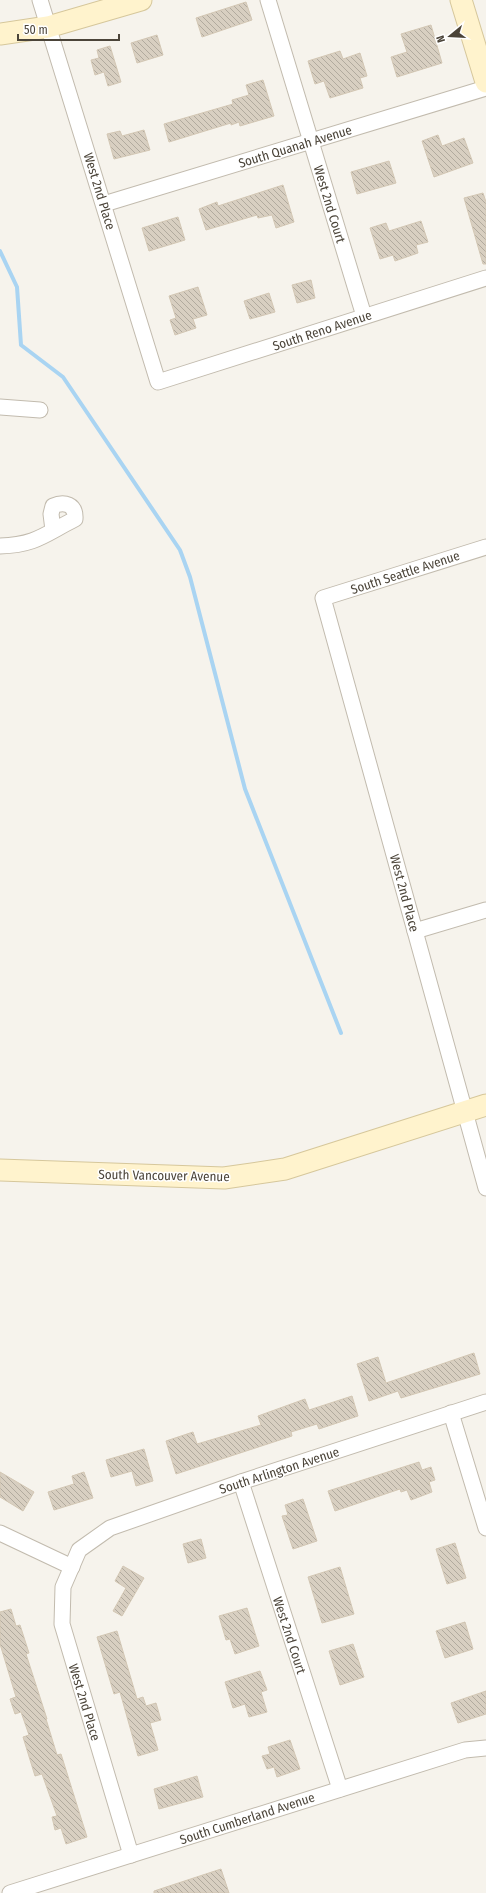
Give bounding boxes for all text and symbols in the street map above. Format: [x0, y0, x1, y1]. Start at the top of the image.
scale bar [18, 16, 119, 42]
north arrow [430, 16, 470, 56]
text: 50 m [24, 23, 48, 37]
text: N [434, 34, 448, 44]
street label: South Quanah Avenue [237, 122, 354, 171]
street label: West 2nd Place [81, 151, 118, 231]
street label: West 2nd Court [311, 164, 349, 245]
street label: South Reno Avenue [271, 307, 374, 354]
street label: South Seattle Avenue [349, 548, 462, 597]
street label: West 2nd Place [387, 853, 422, 934]
street label: South Vancouver Avenue [98, 1167, 230, 1184]
street label: South Arlington Avenue [217, 1444, 341, 1497]
street label: West 2nd Court [270, 1595, 309, 1676]
street label: West 2nd Place [66, 1662, 103, 1742]
street label: South Cumberland Avenue [178, 1790, 317, 1847]

